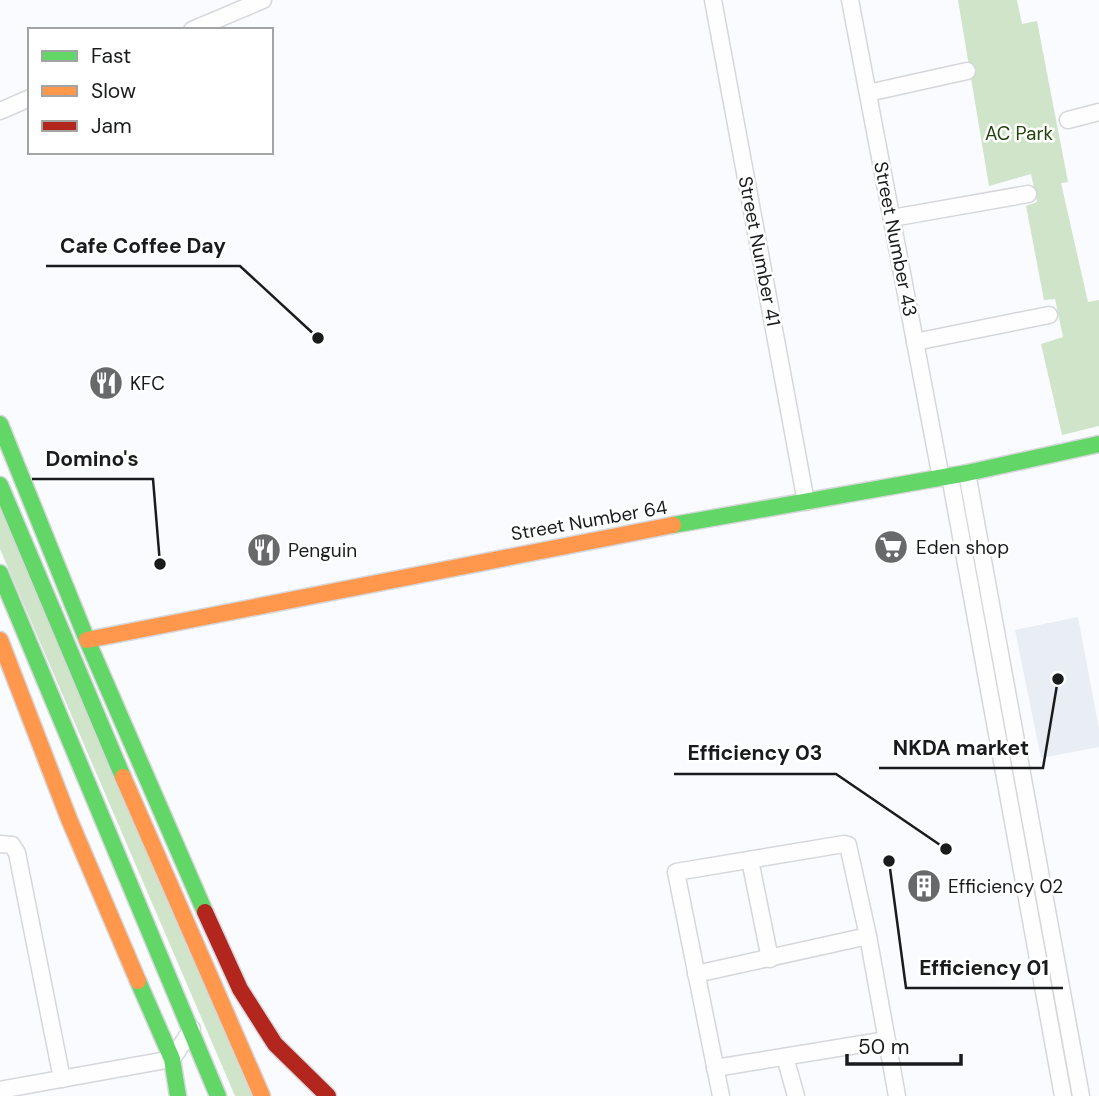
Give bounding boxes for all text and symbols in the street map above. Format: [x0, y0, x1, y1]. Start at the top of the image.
legend [28, 28, 273, 154]
text: Fast [91, 42, 131, 70]
text: Slow [91, 77, 136, 105]
text: Jam [91, 112, 132, 140]
park label: AC Park [985, 121, 1053, 146]
street label: Street Number 43 [868, 159, 923, 319]
street label: Street Number 41 [733, 174, 786, 328]
callout: Cafe Coffee Day [46, 224, 240, 266]
text: Cafe Coffee Day [60, 232, 226, 260]
restaurant icon: KFC [87, 364, 125, 402]
place label: KFC [130, 371, 165, 396]
callout: Domino's [32, 437, 153, 479]
text: Domino's [45, 445, 139, 473]
street label: Street Number 64 [509, 494, 669, 547]
supermarket icon: Eden shop [872, 528, 910, 566]
restaurant icon: Penguin [245, 531, 283, 569]
place label: Eden shop [916, 535, 1009, 560]
place label: Penguin [288, 538, 357, 563]
callout: NKDA market [879, 726, 1043, 768]
callout: Efficiency 03 [674, 732, 836, 774]
text: NKDA market [893, 734, 1029, 762]
text: Efficiency 03 [688, 739, 822, 767]
building icon: Efficiency 02 [905, 867, 943, 905]
place label: Efficiency 02 [948, 874, 1063, 899]
callout: Efficiency 01 [906, 946, 1063, 988]
text: Efficiency 01 [919, 954, 1049, 982]
scale bar [847, 1023, 961, 1066]
text: 50 m [858, 1033, 909, 1061]

